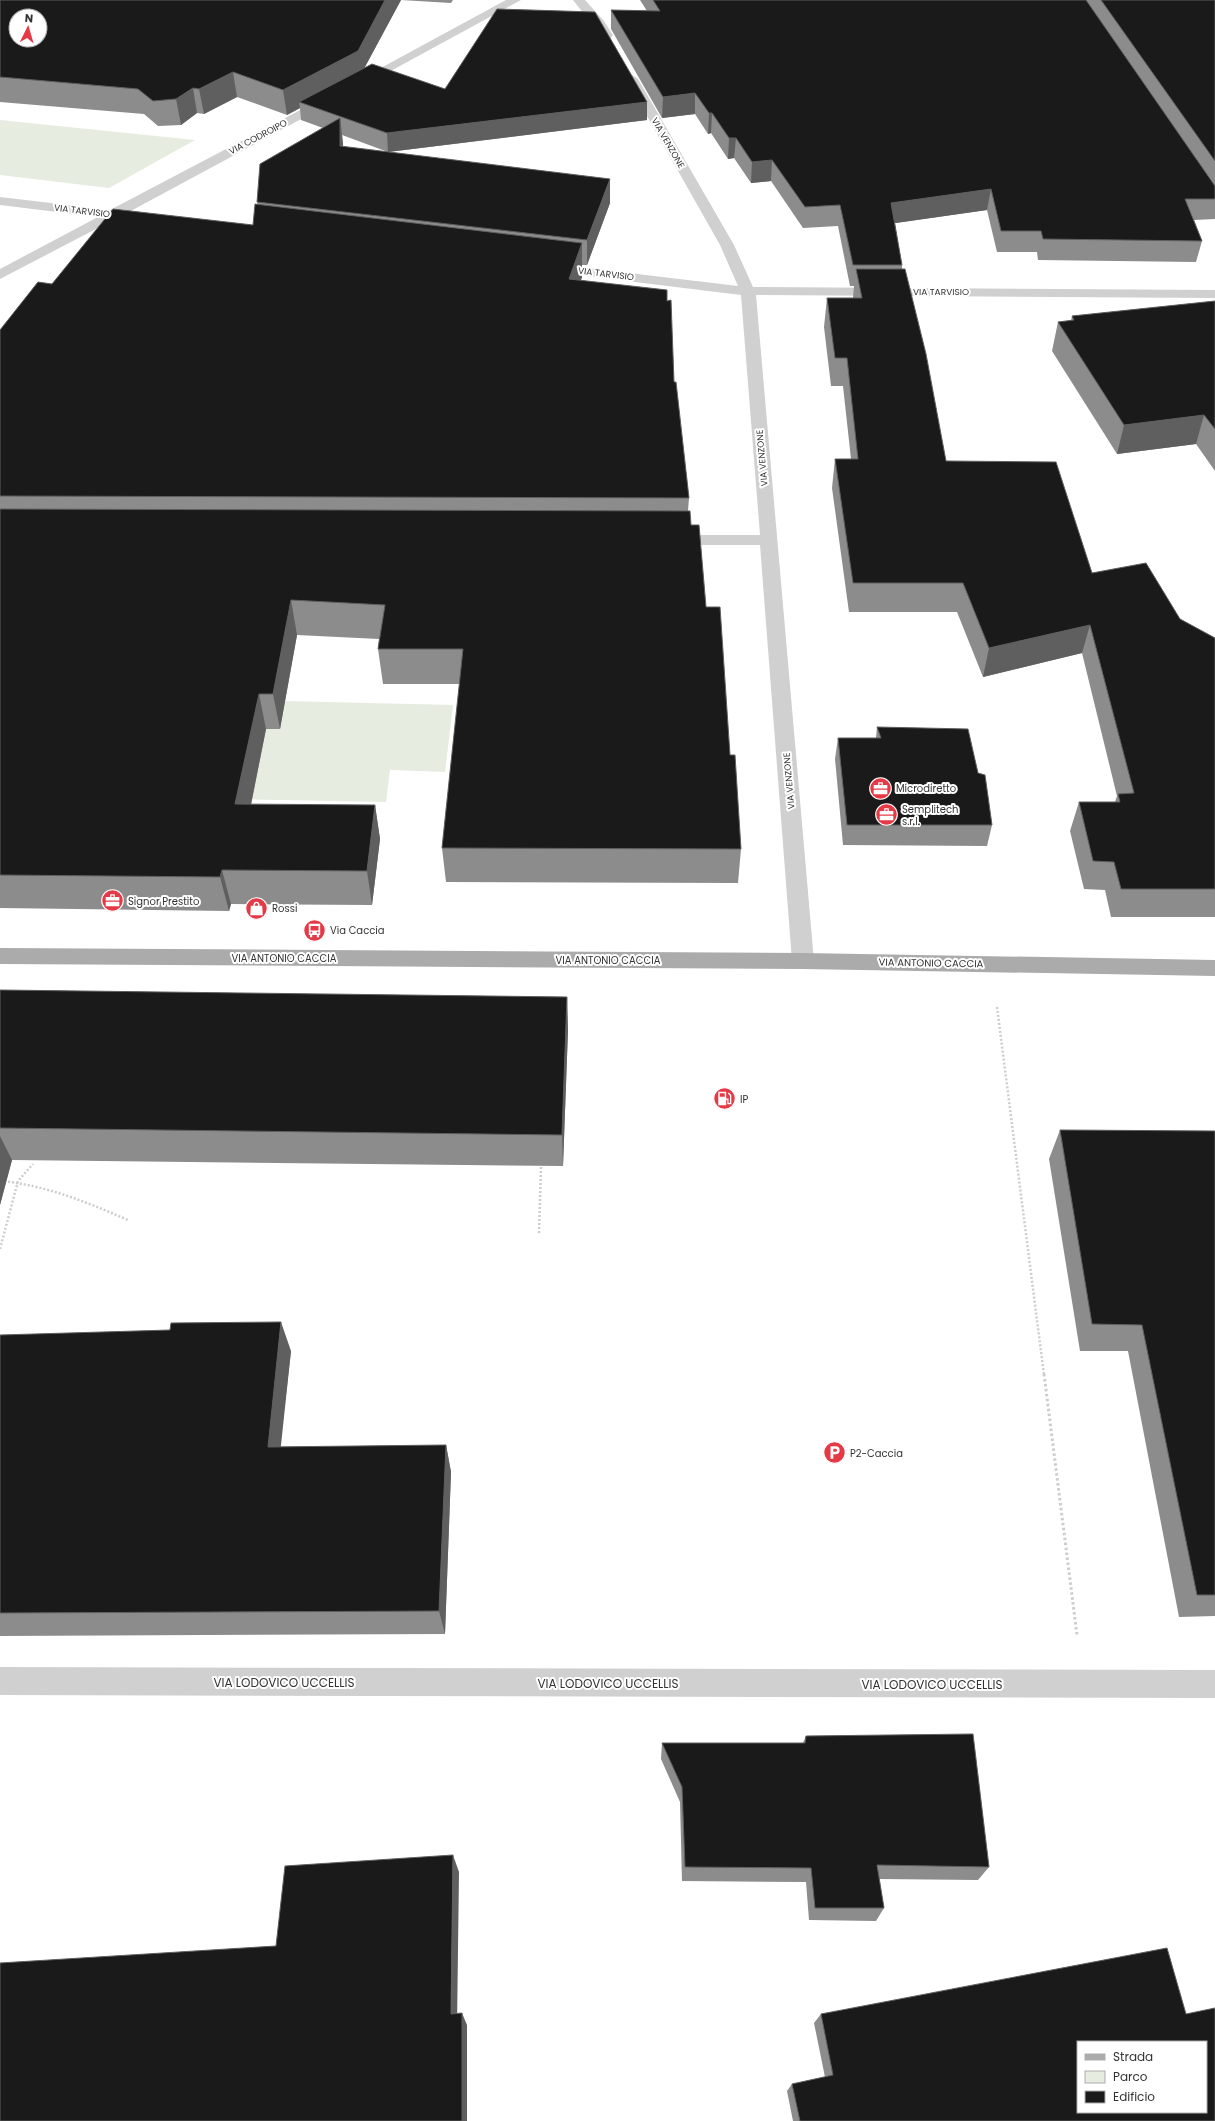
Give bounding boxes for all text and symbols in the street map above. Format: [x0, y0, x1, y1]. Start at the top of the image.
north arrow [8, 8, 48, 48]
text: N [24, 10, 34, 26]
street label: VIA VENZONE [649, 115, 688, 171]
street label: VIA CODROIPO [227, 117, 289, 157]
street label: VIA TARVISIO [53, 202, 111, 220]
street label: VIA TARVISIO [577, 265, 635, 283]
street label: VIA TARVISIO [913, 286, 969, 298]
street label: VIA VENZONE [754, 429, 770, 487]
street label: VIA VENZONE [781, 752, 797, 810]
office icon: Microdiretto [867, 775, 893, 801]
place label: Microdiretto [896, 781, 956, 796]
office icon: Semplitech s.r.l. [873, 802, 899, 828]
place label: Semplitech s.r.l. [902, 802, 958, 829]
office icon: Signor Prestito [99, 888, 125, 914]
place label: Signor Prestito [128, 894, 199, 909]
shop icon: Rossi [244, 895, 270, 921]
place label: Rossi [272, 901, 297, 916]
bus stop icon: Via Caccia [301, 917, 327, 943]
place label: Via Caccia [330, 923, 385, 938]
street label: VIA ANTONIO CACCIA [232, 951, 337, 966]
street label: VIA ANTONIO CACCIA [556, 953, 661, 968]
street label: VIA ANTONIO CACCIA [878, 955, 984, 971]
fuel station icon: IP [712, 1086, 738, 1112]
place label: IP [740, 1092, 748, 1107]
parking icon: P2-Caccia [822, 1440, 848, 1466]
place label: P2-Caccia [850, 1446, 903, 1461]
street label: VIA LODOVICO UCCELLIS [213, 1674, 355, 1691]
street label: VIA LODOVICO UCCELLIS [537, 1675, 679, 1692]
street label: VIA LODOVICO UCCELLIS [861, 1676, 1003, 1693]
legend [1077, 2041, 1207, 2113]
text: Strada [1113, 2048, 1153, 2065]
text: Parco [1113, 2068, 1148, 2085]
text: Edificio [1113, 2088, 1155, 2105]

